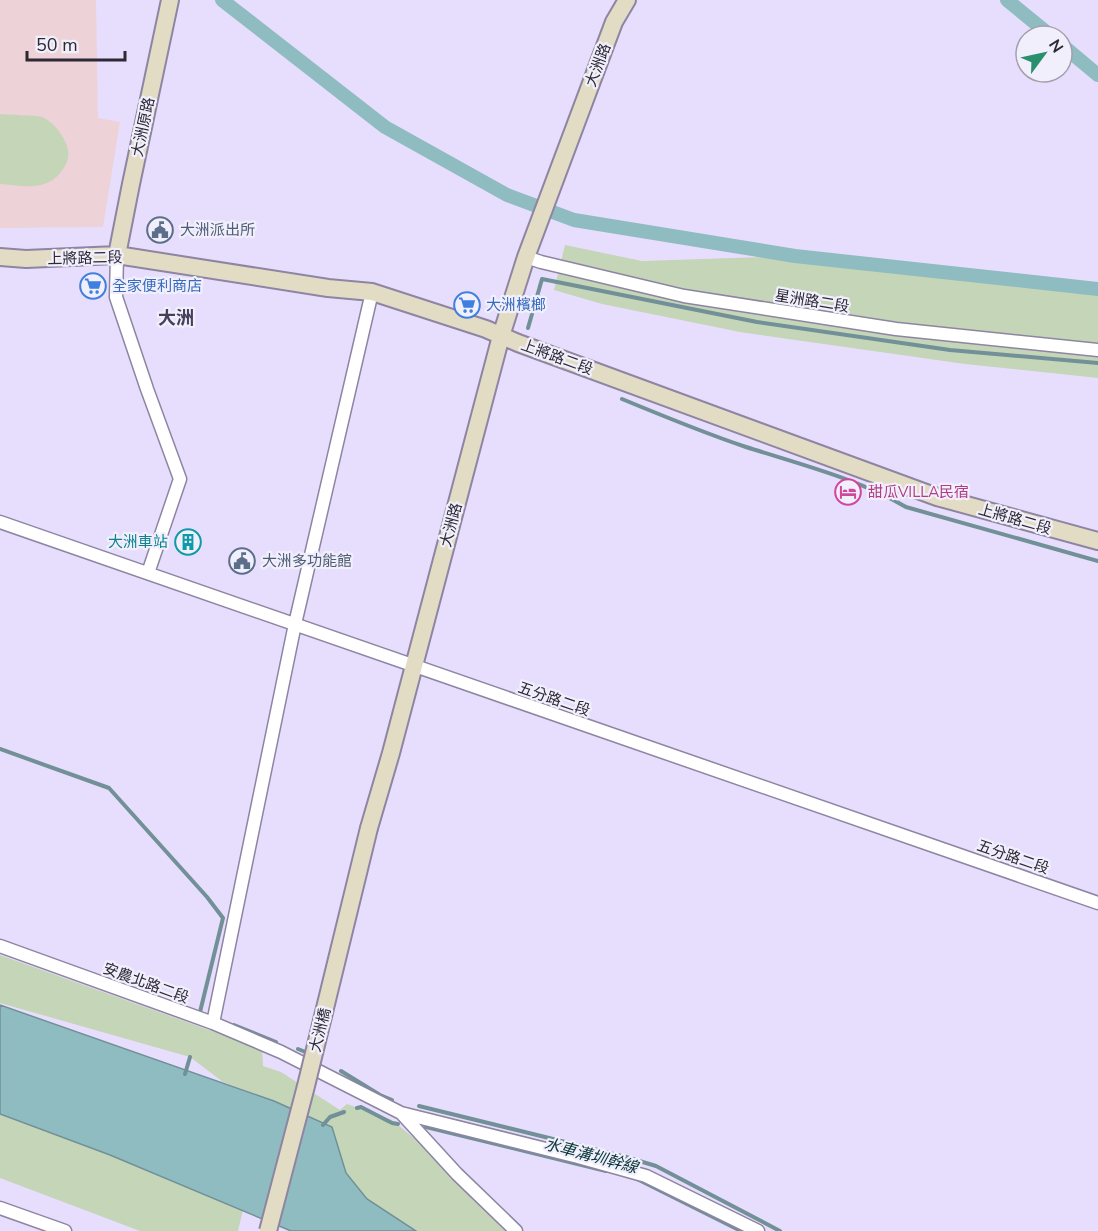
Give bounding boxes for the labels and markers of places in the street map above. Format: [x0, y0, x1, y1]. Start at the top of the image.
public building icon: 大洲派出所 [145, 215, 175, 245]
place label: 大洲派出所 [180, 220, 255, 240]
supermarket icon: 全家便利商店 [78, 271, 108, 301]
place label: 全家便利商店 [112, 276, 202, 296]
supermarket icon: 大洲檳榔 [452, 290, 482, 320]
place label: 大洲檳榔 [486, 295, 546, 315]
hotel icon: 甜瓜VILLA民宿 [833, 477, 863, 507]
place label: 甜瓜VILLA民宿 [868, 482, 969, 502]
building icon: 大洲車站 [173, 527, 203, 557]
place label: 大洲車站 [108, 532, 168, 552]
public building icon: 大洲多功能館 [227, 546, 257, 576]
place label: 大洲多功能館 [262, 551, 352, 571]

